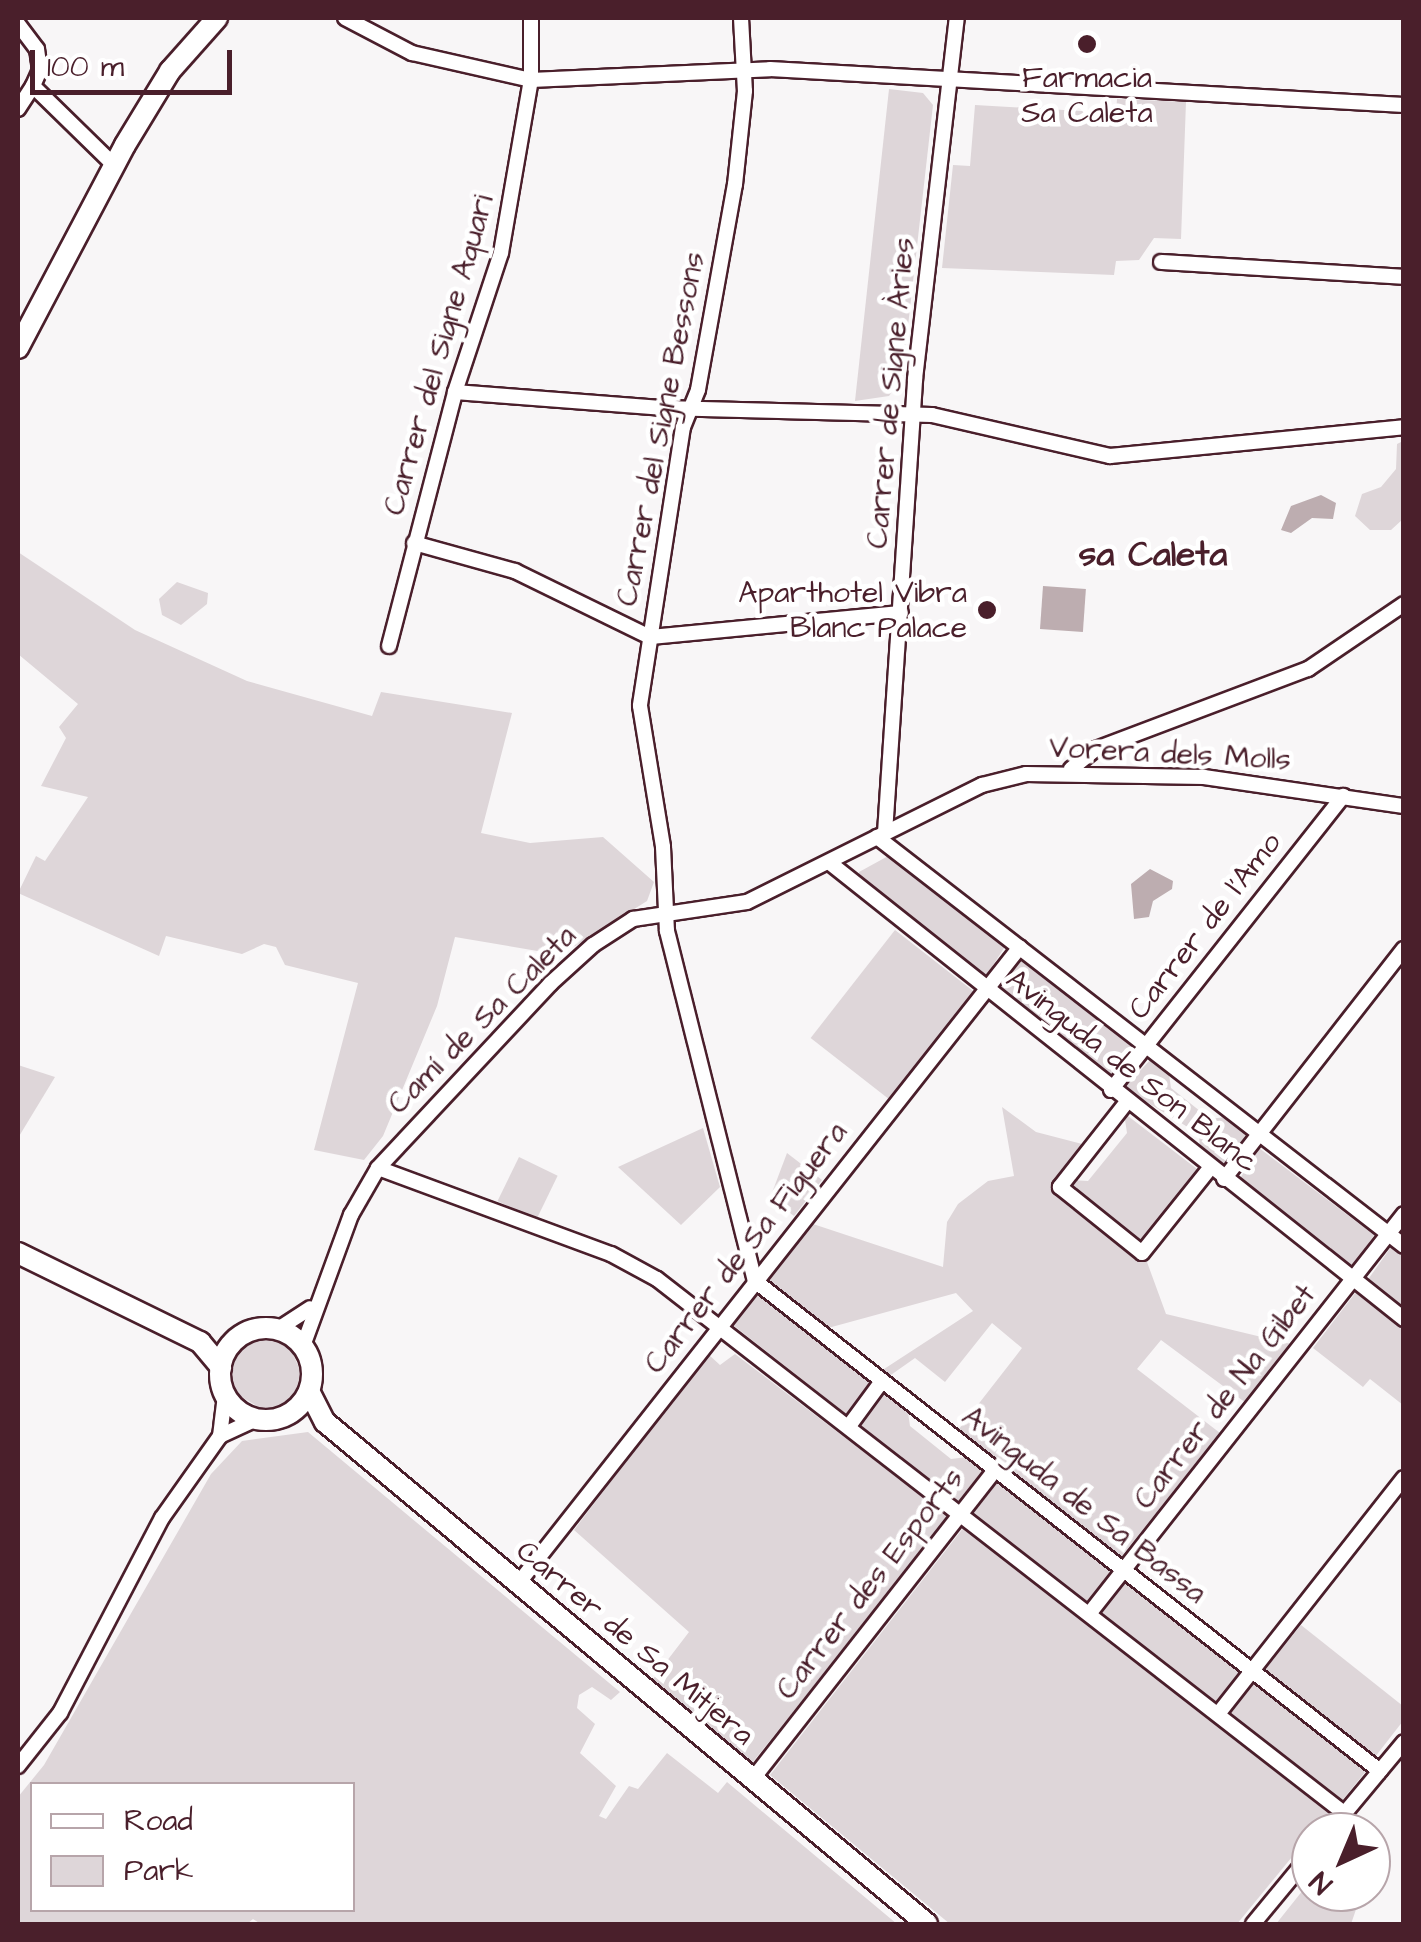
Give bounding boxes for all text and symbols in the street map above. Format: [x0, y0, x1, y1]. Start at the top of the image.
scale bar [35, 30, 238, 92]
marker: Farmacia Sa Caleta [1076, 33, 1098, 55]
text: 100 m [47, 46, 124, 88]
place label: Farmacia Sa Caleta [1021, 60, 1153, 130]
street label: Carrer del Signe Aquari [376, 191, 502, 519]
street label: Carrer de Signe Àries [859, 236, 923, 550]
street label: Carrer del Signe Bessons [609, 249, 713, 609]
district label: sa Caleta [1079, 534, 1227, 576]
place label: Aparthotel Vibra Blanc Palace [738, 575, 967, 646]
marker: Aparthotel Vibra Blanc Palace [976, 599, 998, 621]
street label: Vorera dels Molls [1048, 730, 1292, 778]
street label: Carrer de l'Amo [1121, 825, 1289, 1027]
street label: Camí de Sa Caleta [380, 918, 584, 1122]
street label: Avinguda de Son Blanc [999, 961, 1265, 1181]
street label: Carrer de Sa Figuera [637, 1115, 855, 1381]
street label: Carrer de Na Gibet [1126, 1278, 1324, 1516]
street label: Avinguda de Sa Bassa [955, 1399, 1213, 1611]
street label: Carrer des Esports [769, 1461, 971, 1707]
street label: Carrer de Sa Mitjera [509, 1533, 761, 1753]
legend [30, 1782, 355, 1912]
text: Road [124, 1800, 193, 1842]
north arrow [1291, 1812, 1391, 1912]
text: Park [124, 1850, 193, 1892]
text: N [1301, 1862, 1341, 1903]

